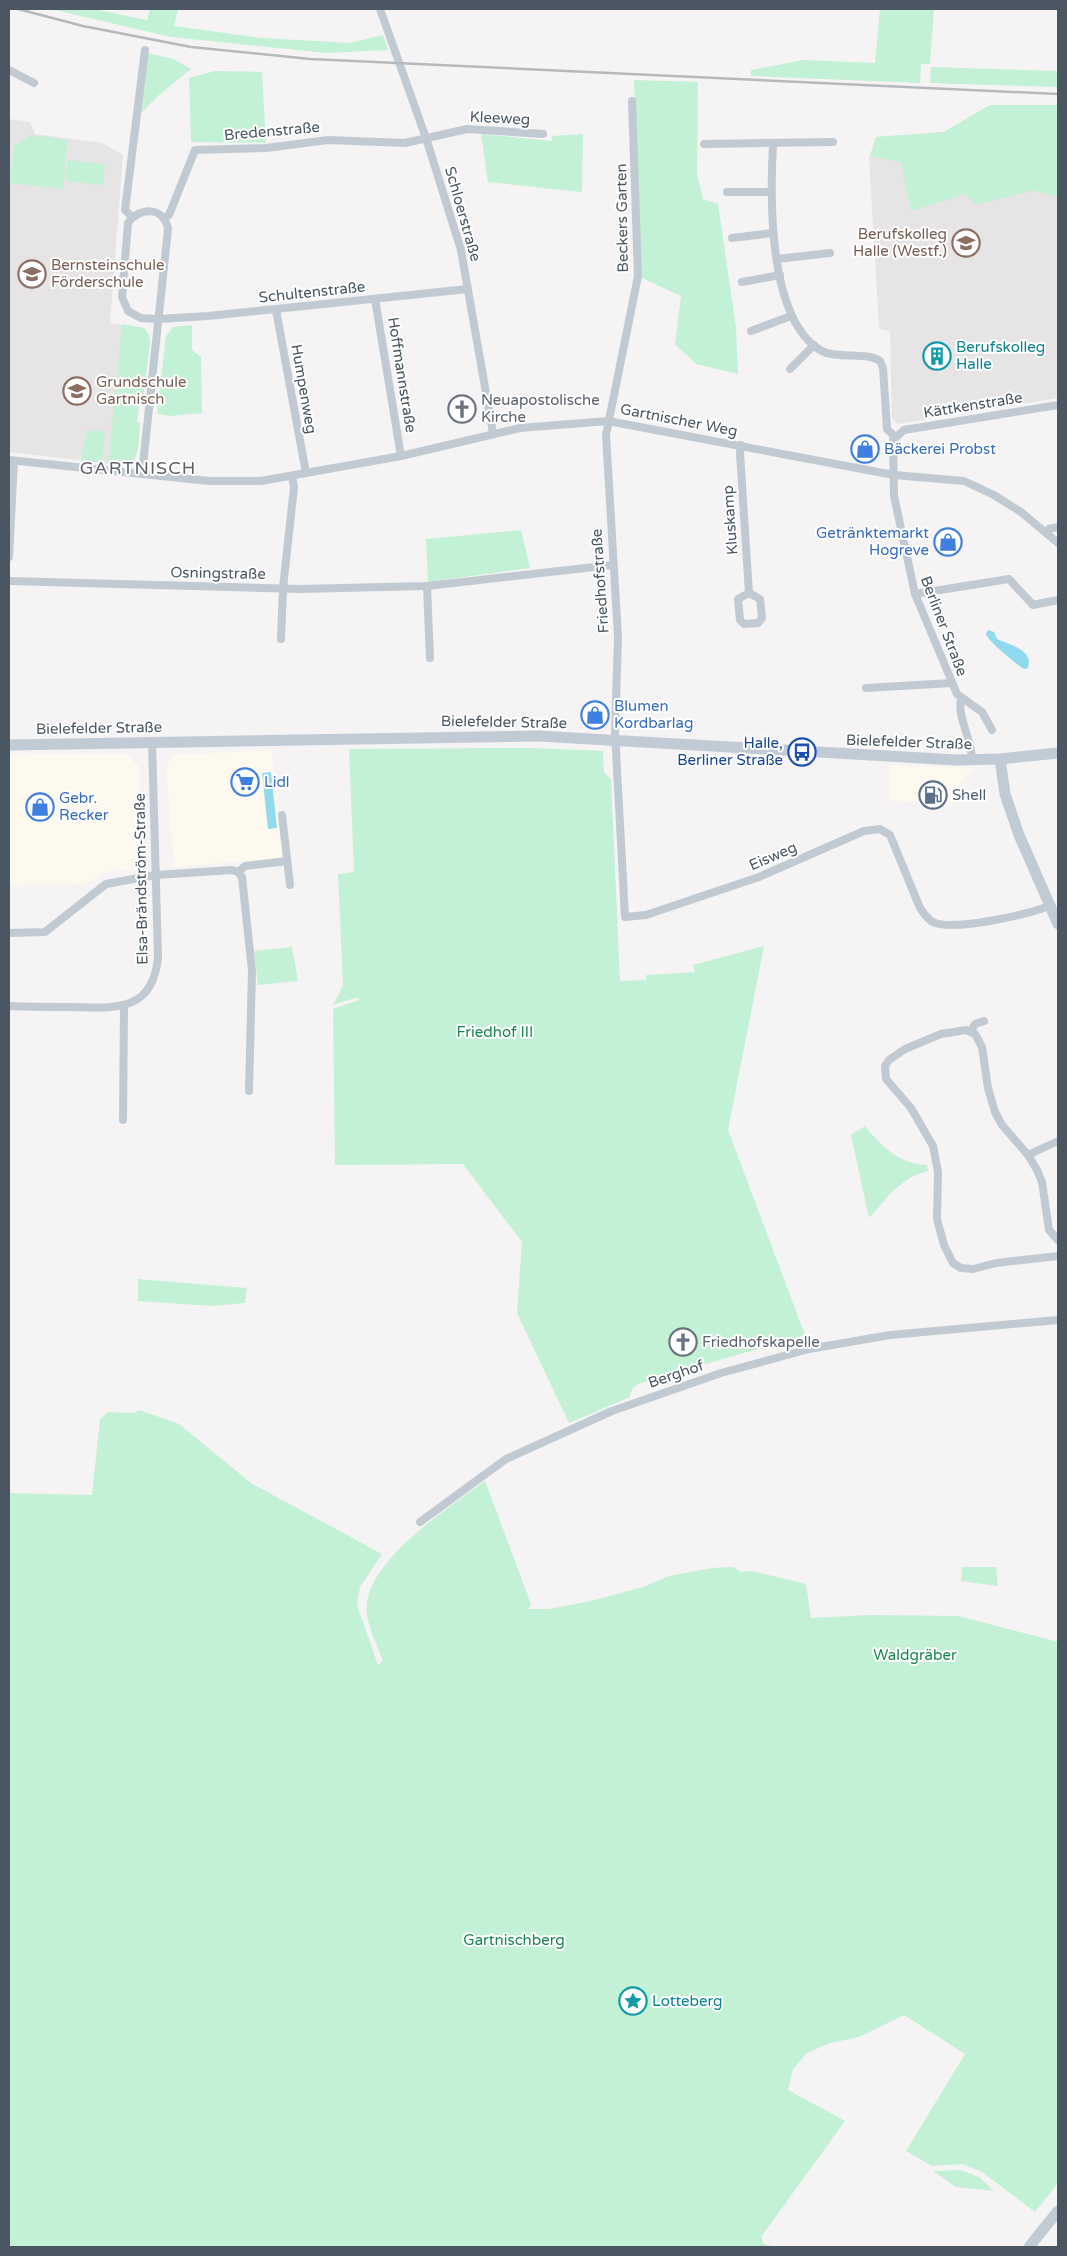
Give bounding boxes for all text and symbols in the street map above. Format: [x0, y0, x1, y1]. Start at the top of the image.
street label: Kleeweg [469, 107, 531, 129]
street label: Bredenstraße [223, 118, 321, 144]
street label: Beckers Garten [612, 163, 632, 273]
street label: Schloerstraße [441, 164, 485, 264]
place label: Berufskolleg Halle (Westf.) [853, 225, 947, 260]
school or university icon: Berufskolleg Halle (Westf.) [951, 228, 981, 258]
place label: Bernsteinschule Förderschule [51, 256, 164, 291]
school or university icon: Bernsteinschule Förderschule [17, 259, 47, 289]
street label: Schultenstraße [258, 277, 366, 307]
street label: Hoffmannstraße [384, 316, 420, 434]
place label: Berufskolleg Halle [956, 338, 1045, 373]
building icon: Berufskolleg Halle [922, 341, 952, 371]
street label: Humpenweg [287, 343, 321, 435]
place label: Grundschule Gartnisch [96, 373, 186, 408]
school or university icon: Grundschule Gartnisch [62, 376, 92, 406]
street label: Kättkenstraße [922, 388, 1024, 422]
place label: Neuapostolische Kirche [481, 391, 600, 426]
church icon: Neuapostolische Kirche [447, 394, 477, 424]
street label: Gartnischer Weg [619, 400, 739, 440]
shop icon: Bäckerei Probst [850, 434, 880, 464]
place label: Bäckerei Probst [884, 440, 996, 458]
district label: GARTNISCH [80, 457, 196, 479]
street label: Kluskamp [719, 485, 741, 555]
place label: Getränktemarkt Hogreve [816, 524, 929, 559]
shop icon: Getränktemarkt Hogreve [933, 527, 963, 557]
street label: Friedhofstraße [587, 528, 613, 634]
street label: Osningstraße [170, 563, 266, 583]
street label: Berliner Straße [917, 573, 971, 679]
place label: Blumen Kordbarlag [614, 697, 693, 732]
shop icon: Blumen Kordbarlag [580, 700, 610, 730]
street label: Bielefelder Straße [441, 712, 567, 732]
street label: Bielefelder Straße [36, 718, 162, 738]
street label: Bielefelder Straße [846, 731, 972, 753]
place label: Halle, Berliner Straße [677, 734, 783, 769]
bus stop icon: Halle, Berliner Straße [787, 737, 817, 767]
supermarket icon: Lidl [230, 767, 260, 797]
place label: Lidl [264, 773, 290, 791]
fuel station icon: Shell [918, 780, 948, 810]
place label: Shell [952, 786, 986, 804]
place label: Gebr. Recker [59, 789, 109, 824]
shop icon: Gebr. Recker [25, 792, 55, 822]
street label: Elsa-Brändström-Straße [131, 793, 151, 965]
street label: Eisweg [746, 838, 800, 874]
park label: Friedhof III [457, 1023, 533, 1041]
church icon: Friedhofskapelle [668, 1327, 698, 1357]
place label: Friedhofskapelle [702, 1333, 820, 1351]
street label: Berghof [646, 1356, 706, 1392]
park label: Waldgräber [873, 1646, 957, 1664]
park label: Gartnischberg [463, 1931, 565, 1949]
place icon: Lotteberg [618, 1986, 648, 2016]
place label: Lotteberg [652, 1992, 723, 2010]

